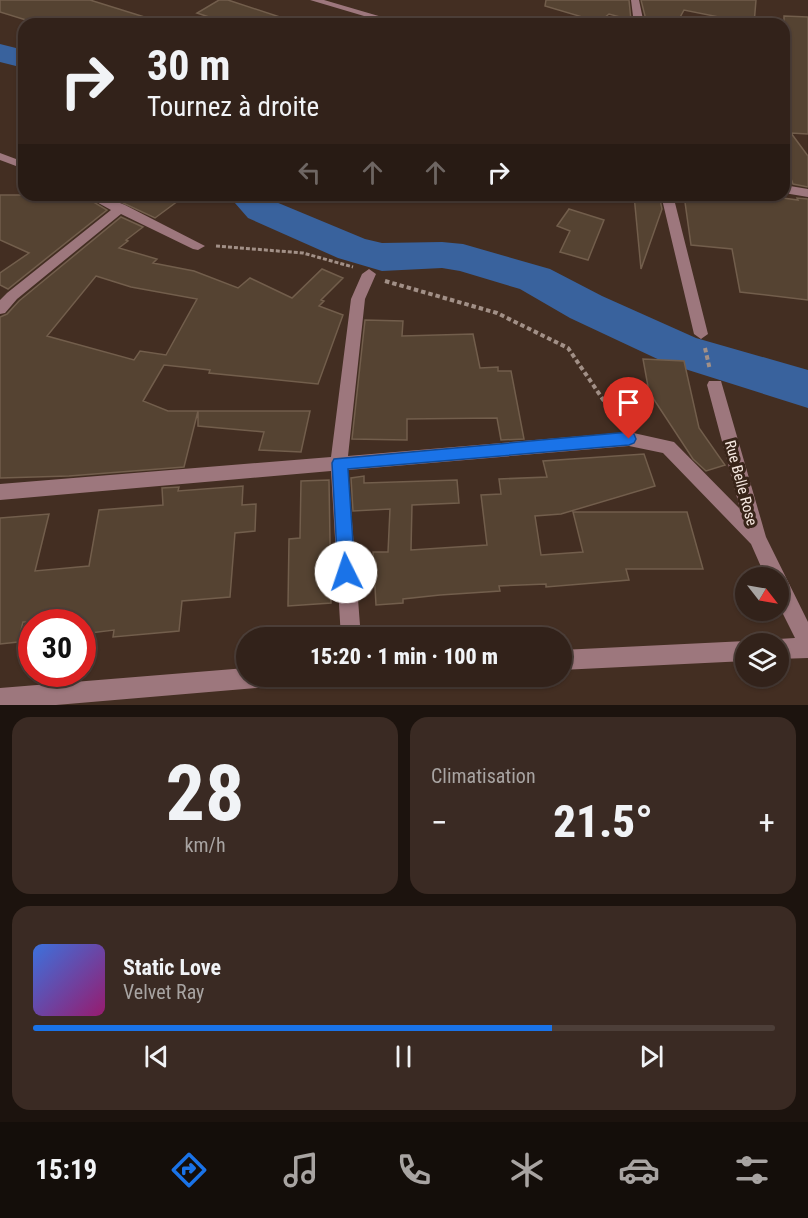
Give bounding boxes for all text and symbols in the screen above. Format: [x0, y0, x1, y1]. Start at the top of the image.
text: 30 m [147, 41, 230, 90]
icon: right [48, 42, 126, 120]
text: Tournez à droite [147, 91, 319, 123]
icon: left [293, 156, 326, 189]
icon: ahead [356, 156, 389, 189]
icon: ahead [419, 156, 452, 189]
icon: right [482, 156, 515, 189]
pin [603, 377, 654, 439]
icon: arrive [612, 386, 645, 419]
street label: Rue Belle Rose [721, 438, 761, 528]
position arrow [314, 540, 378, 604]
north arrow [735, 567, 789, 621]
map controls [735, 567, 789, 687]
speed limit sign: 30 [18, 609, 96, 687]
button: layers [735, 633, 789, 687]
text: 15:20 · 1 min · 100 m [310, 644, 498, 669]
text: 28 [166, 748, 244, 839]
text: Climatisation [431, 764, 536, 788]
text: 21.5° [553, 795, 653, 848]
text: − [431, 803, 448, 842]
text: + [759, 803, 775, 842]
text: km/h [184, 833, 226, 857]
text: Static Love [123, 955, 221, 980]
text: Velvet Ray [123, 980, 204, 1004]
icon: previous [140, 1040, 173, 1073]
icon: pause [387, 1040, 420, 1073]
icon: next [635, 1040, 668, 1073]
icon: directions [168, 1149, 210, 1191]
icon: music [280, 1149, 322, 1191]
icon: phone [393, 1149, 435, 1191]
icon: climate [506, 1149, 548, 1191]
icon: car [618, 1149, 660, 1191]
icon: filters [731, 1149, 773, 1191]
text: 15:19 [35, 1154, 97, 1186]

